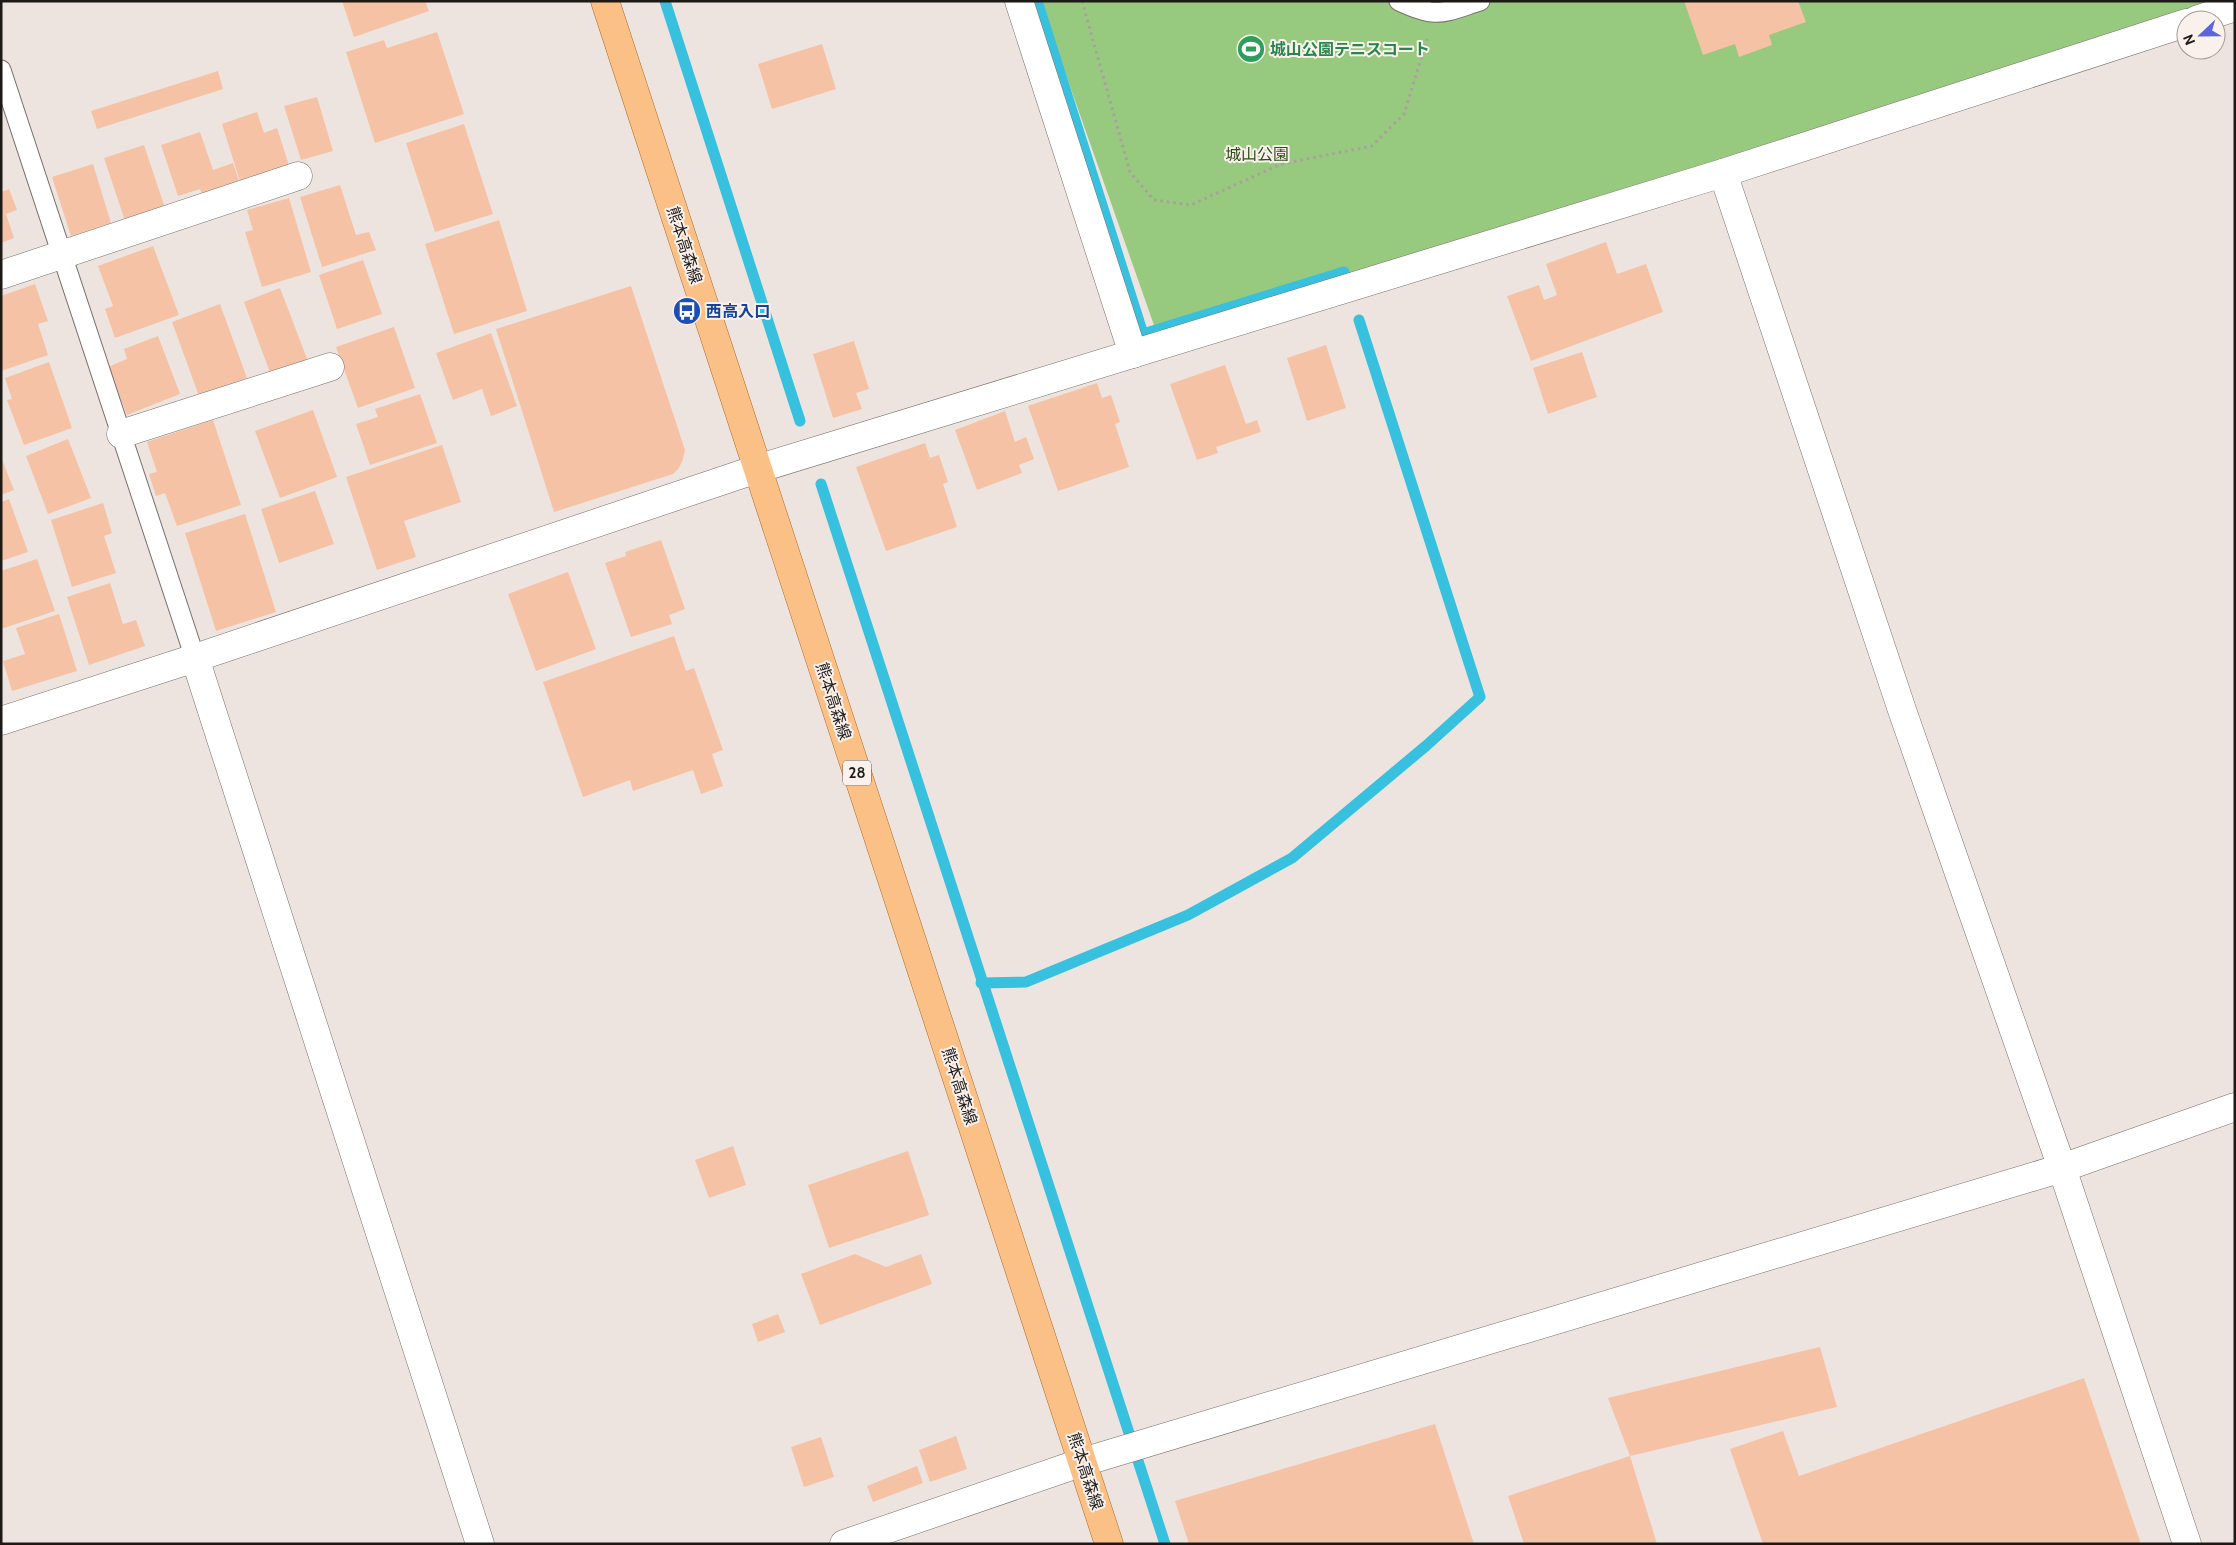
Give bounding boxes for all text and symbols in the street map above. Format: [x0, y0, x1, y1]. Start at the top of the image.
north arrow [2176, 10, 2226, 60]
text: N [2179, 32, 2199, 48]
sports icon: 城山公園テニスコート [1236, 34, 1266, 64]
place label: 城山公園テニスコート [1270, 40, 1430, 59]
park label: 城山公園 [1225, 145, 1289, 164]
street label: 熊本高森線 [663, 204, 706, 286]
bus stop icon: 西高入口 [672, 296, 702, 326]
place label: 西高入口 [706, 302, 770, 321]
street label: 熊本高森線 [812, 660, 855, 742]
road number: 28 [843, 760, 871, 786]
street label: 熊本高森線 [938, 1045, 981, 1127]
street label: 熊本高森線 [1064, 1430, 1107, 1512]

